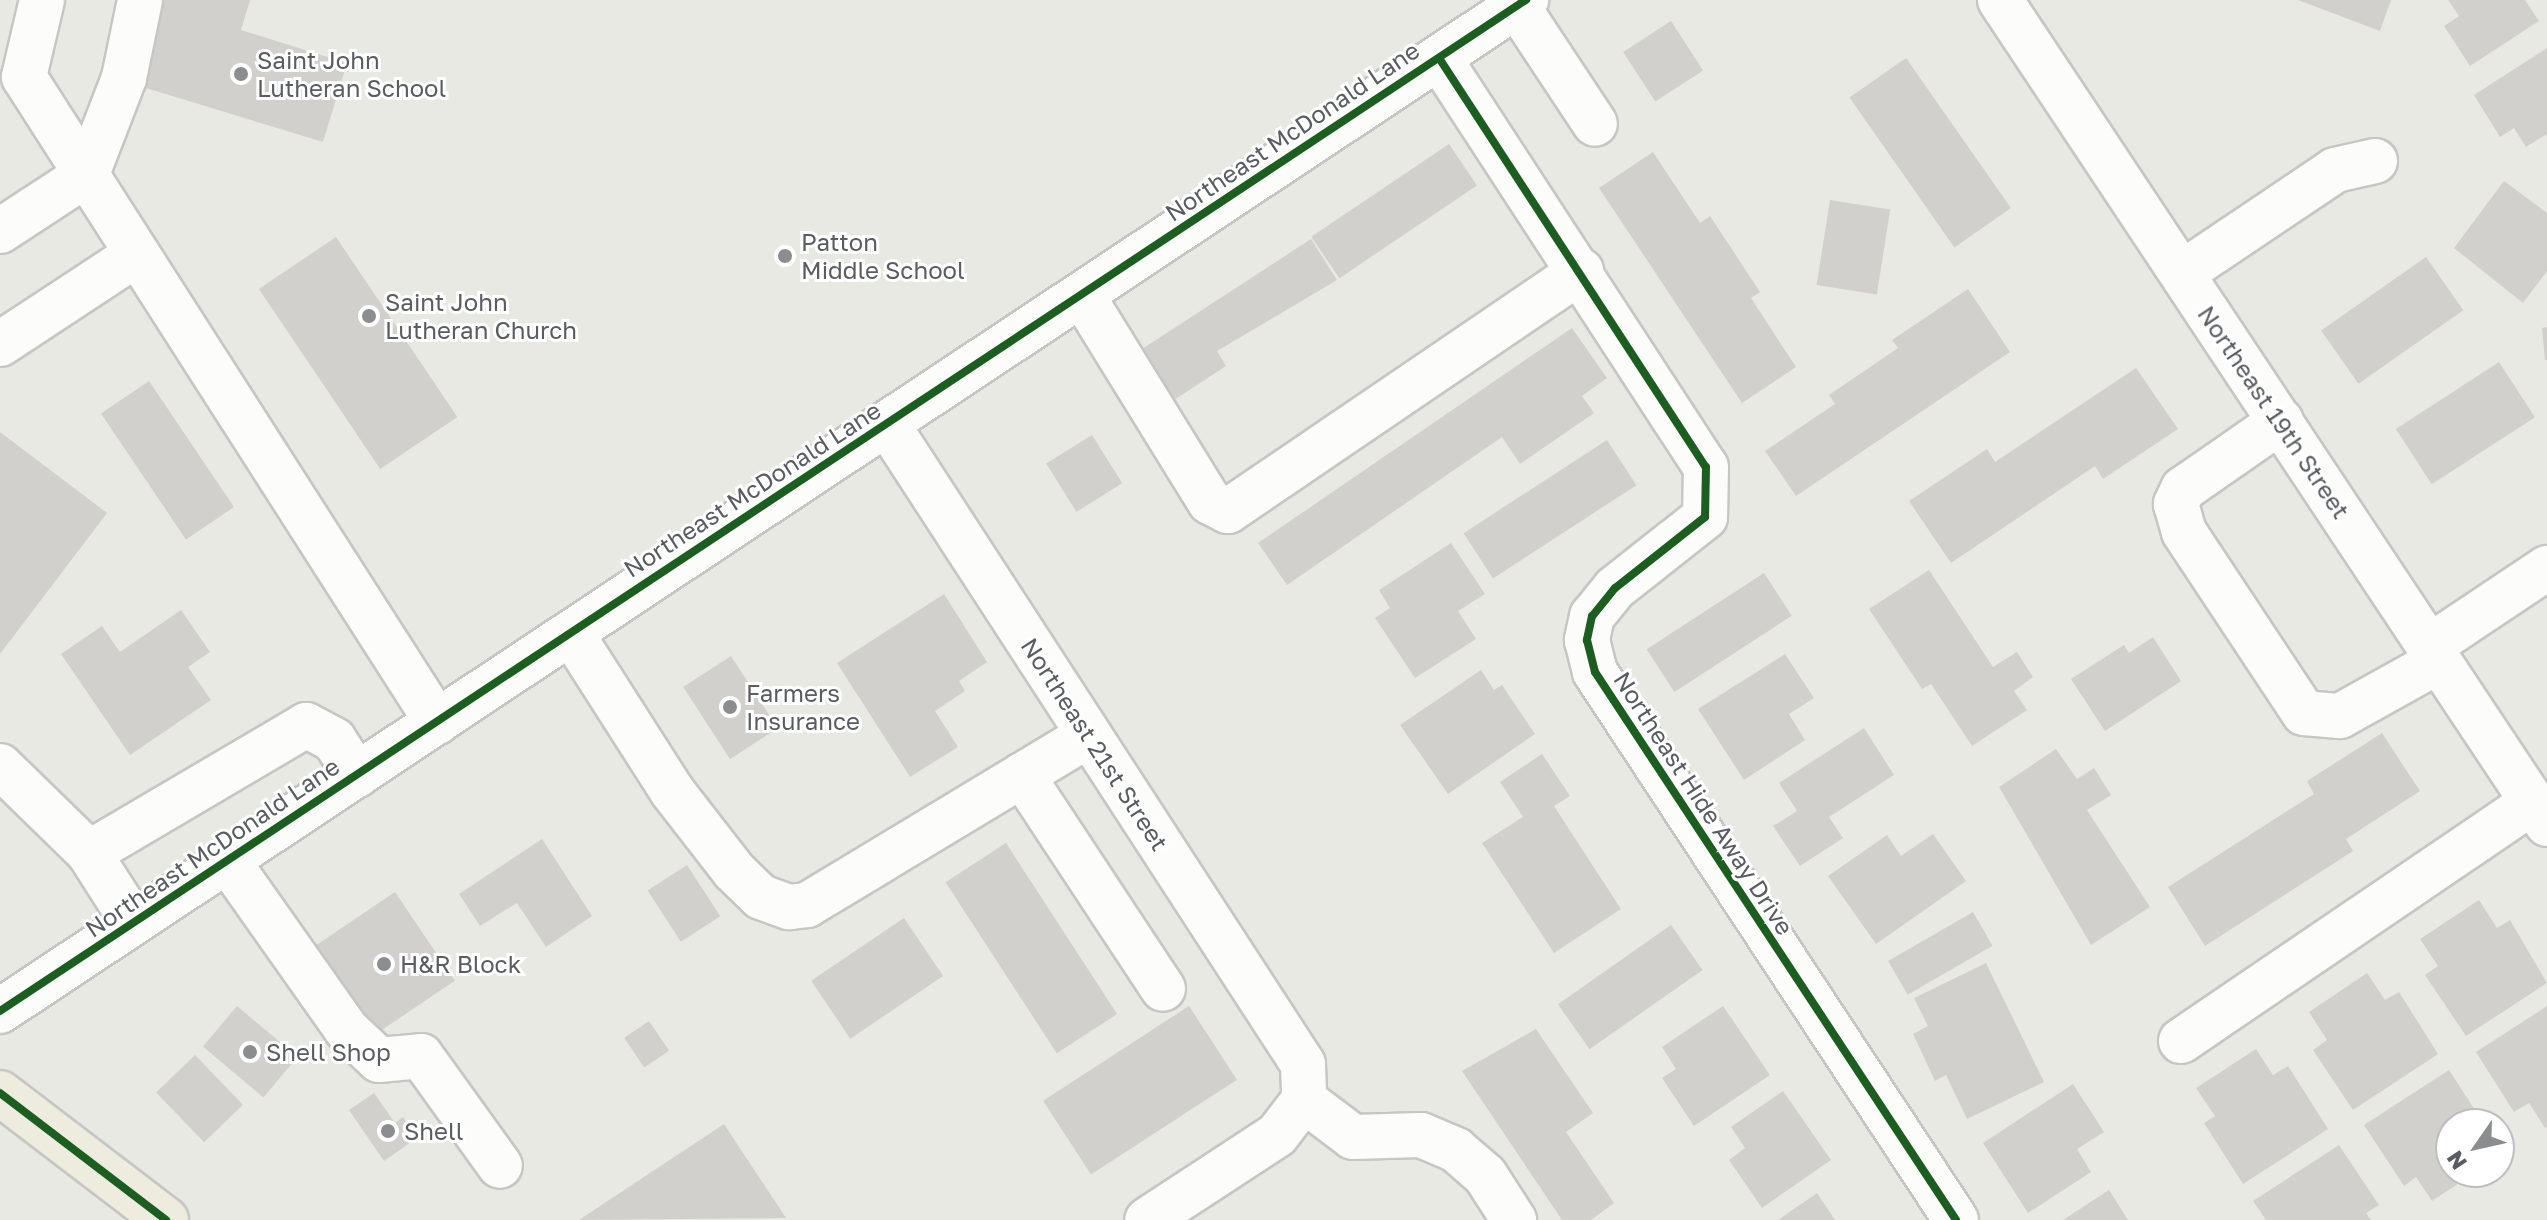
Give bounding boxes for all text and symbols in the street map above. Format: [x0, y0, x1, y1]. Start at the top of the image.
street label: Northeast McDonald Lane [1159, 35, 1425, 227]
place label: Saint John Lutheran School [257, 46, 446, 102]
marker: Saint John Lutheran School [232, 65, 250, 83]
place label: Patton Middle School [801, 228, 965, 284]
marker: Patton Middle School [776, 247, 794, 265]
place label: Saint John Lutheran Church [385, 288, 577, 344]
street label: Northeast 19th Street [2192, 300, 2356, 524]
marker: Saint John Lutheran Church [360, 307, 378, 325]
street label: Northeast McDonald Lane [618, 395, 886, 583]
street label: Northeast 21st Street [1016, 632, 1174, 856]
street label: Northeast Hide Away Drive [1608, 666, 1800, 940]
place label: Farmers Insurance [746, 679, 860, 735]
marker: Farmers Insurance [721, 698, 739, 716]
street label: Northeast McDonald Lane [79, 751, 345, 943]
place label: H&R Block [400, 950, 521, 978]
marker: H&R Block [375, 955, 393, 973]
place label: Shell Shop [266, 1038, 391, 1066]
marker: Shell Shop [241, 1043, 259, 1061]
north arrow [2435, 1108, 2515, 1188]
place label: Shell [404, 1117, 463, 1145]
marker: Shell [379, 1122, 397, 1140]
text: N [2440, 1146, 2472, 1175]

